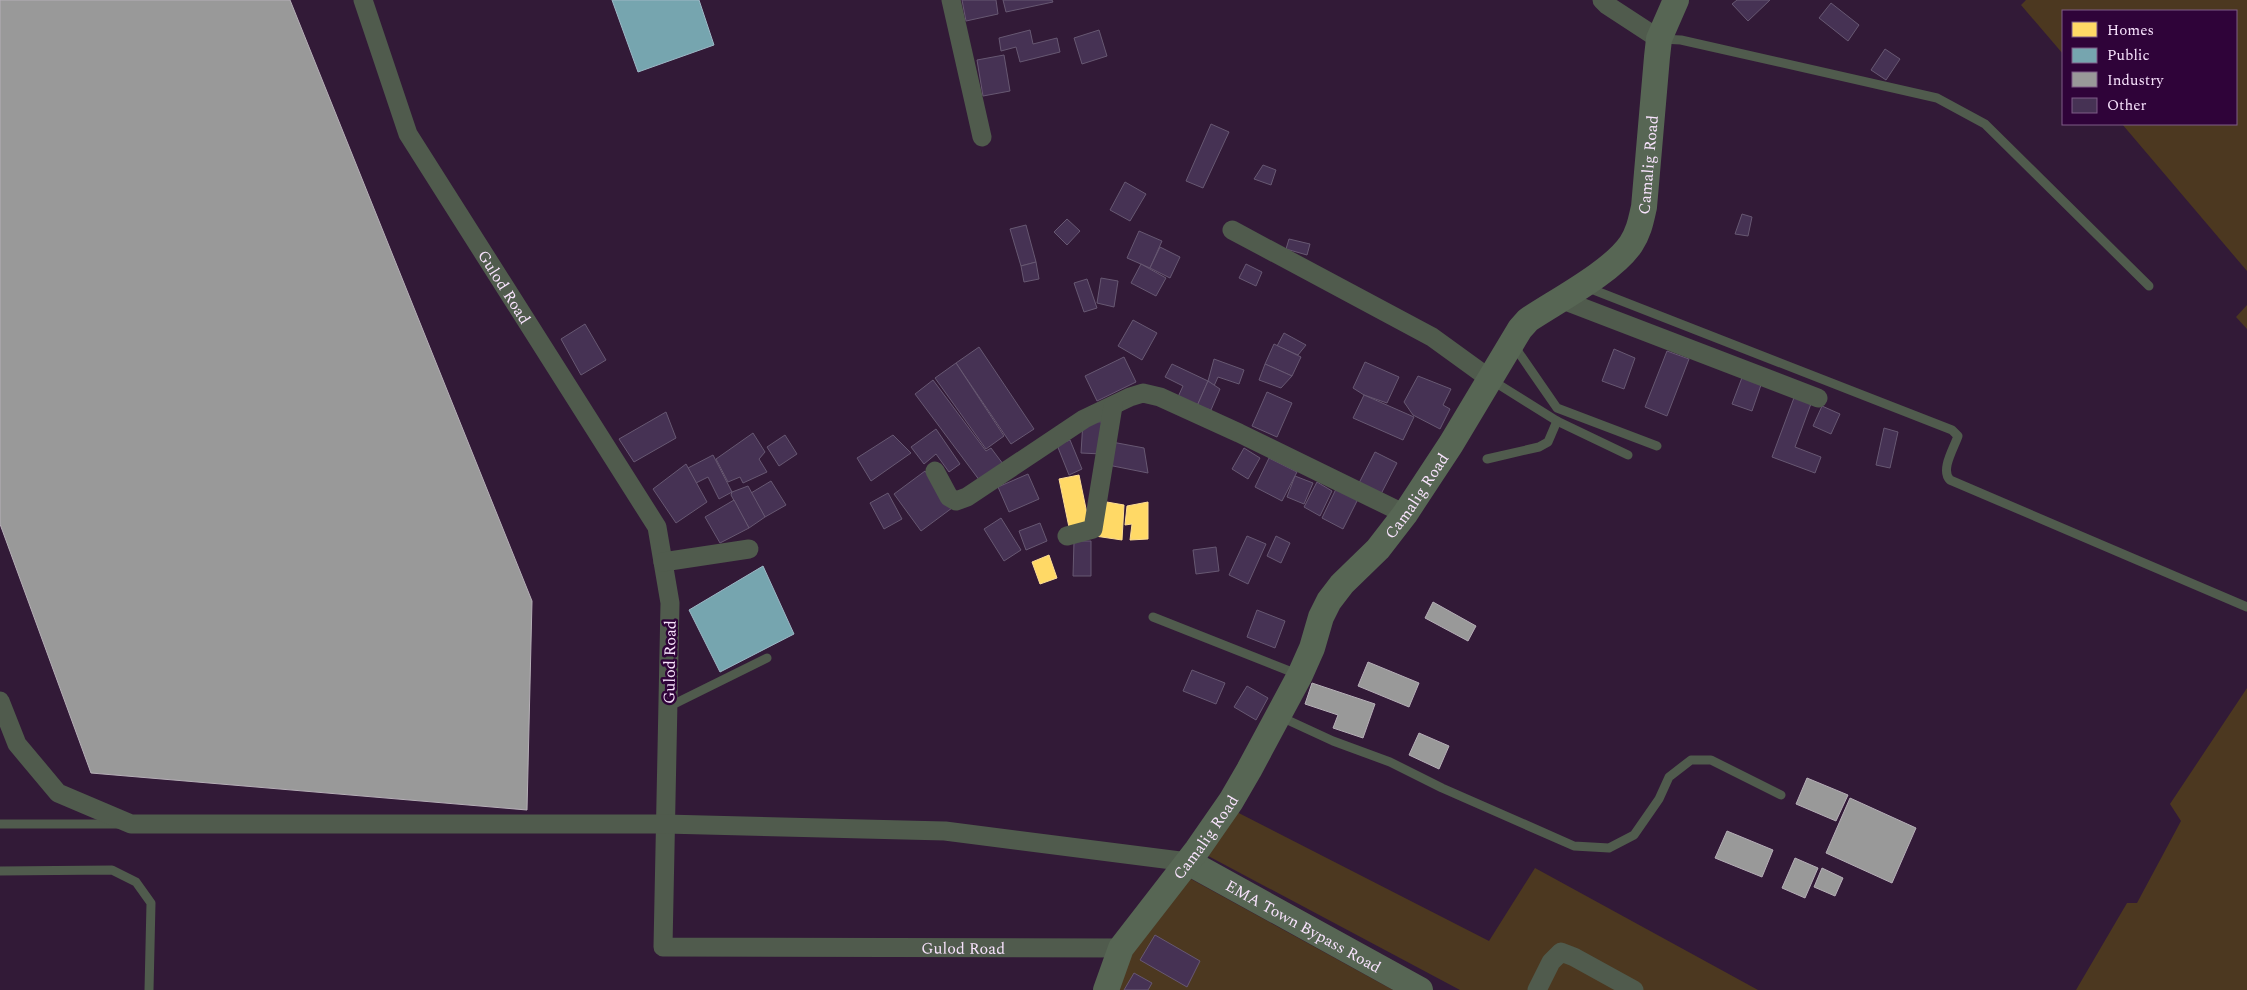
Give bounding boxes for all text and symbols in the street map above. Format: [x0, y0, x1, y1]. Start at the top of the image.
legend [2062, 10, 2237, 125]
text: Homes [2107, 19, 2154, 42]
text: Public [2107, 44, 2150, 67]
text: Industry [2107, 69, 2164, 92]
text: Other [2107, 94, 2146, 117]
street label: Camalig Road [1632, 114, 1665, 217]
street label: Gulod Road [471, 245, 536, 329]
street label: Camalig Road [1379, 448, 1455, 544]
street label: Gulod Road [657, 620, 683, 704]
street label: Camalig Road [1167, 791, 1245, 885]
street label: EMA Town Bypass Road [1221, 874, 1385, 979]
street label: Gulod Road [921, 937, 1005, 961]

